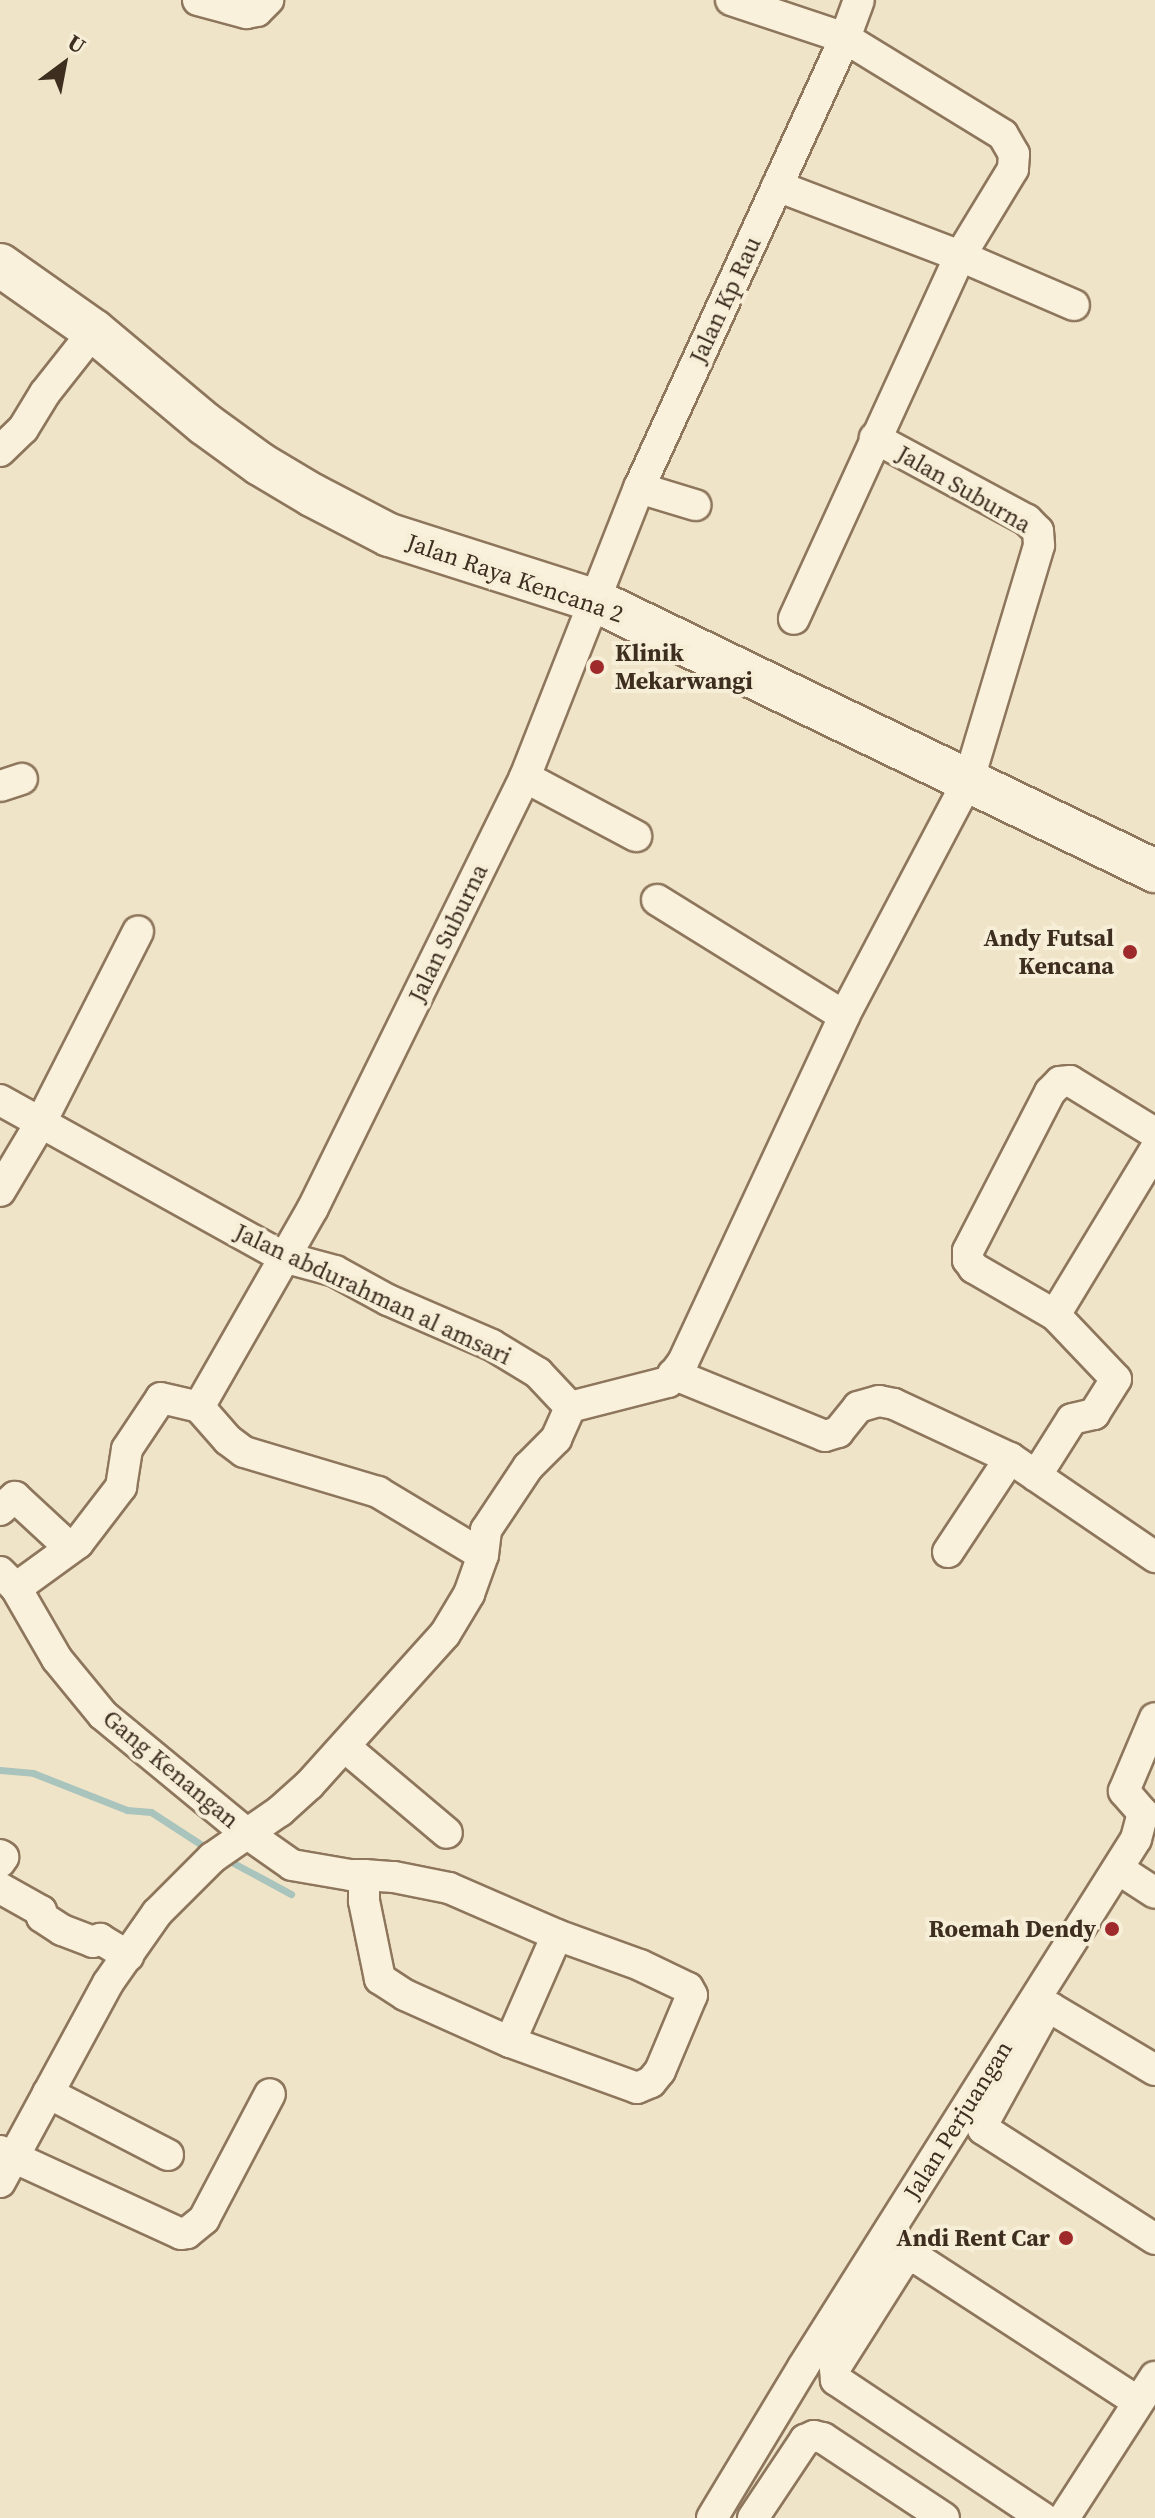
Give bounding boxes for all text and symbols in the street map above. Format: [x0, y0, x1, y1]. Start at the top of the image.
north arrow [24, 24, 104, 104]
text: U [62, 27, 91, 61]
street label: Jalan Kp Rau [683, 232, 767, 368]
street label: Jalan Suburna [892, 439, 1036, 539]
street label: Jalan Raya Kencana 2 [403, 527, 627, 629]
place label: Klinik Mekarwangi [615, 639, 753, 695]
marker: Klinik Mekarwangi [586, 656, 608, 678]
street label: Jalan Suburna [402, 859, 494, 1007]
place label: Andy Futsal Kencana [983, 924, 1114, 980]
marker: Andy Futsal Kencana [1121, 943, 1139, 961]
street label: Jalan abdurahman al amsari [230, 1217, 516, 1371]
street label: Gang Kenangan [97, 1704, 245, 1834]
place label: Roemah Dendy [928, 1915, 1096, 1943]
marker: Roemah Dendy [1103, 1920, 1121, 1938]
street label: Jalan Perjuangan [898, 2035, 1018, 2205]
place label: Andi Rent Car [896, 2224, 1050, 2252]
marker: Andi Rent Car [1057, 2229, 1075, 2247]

